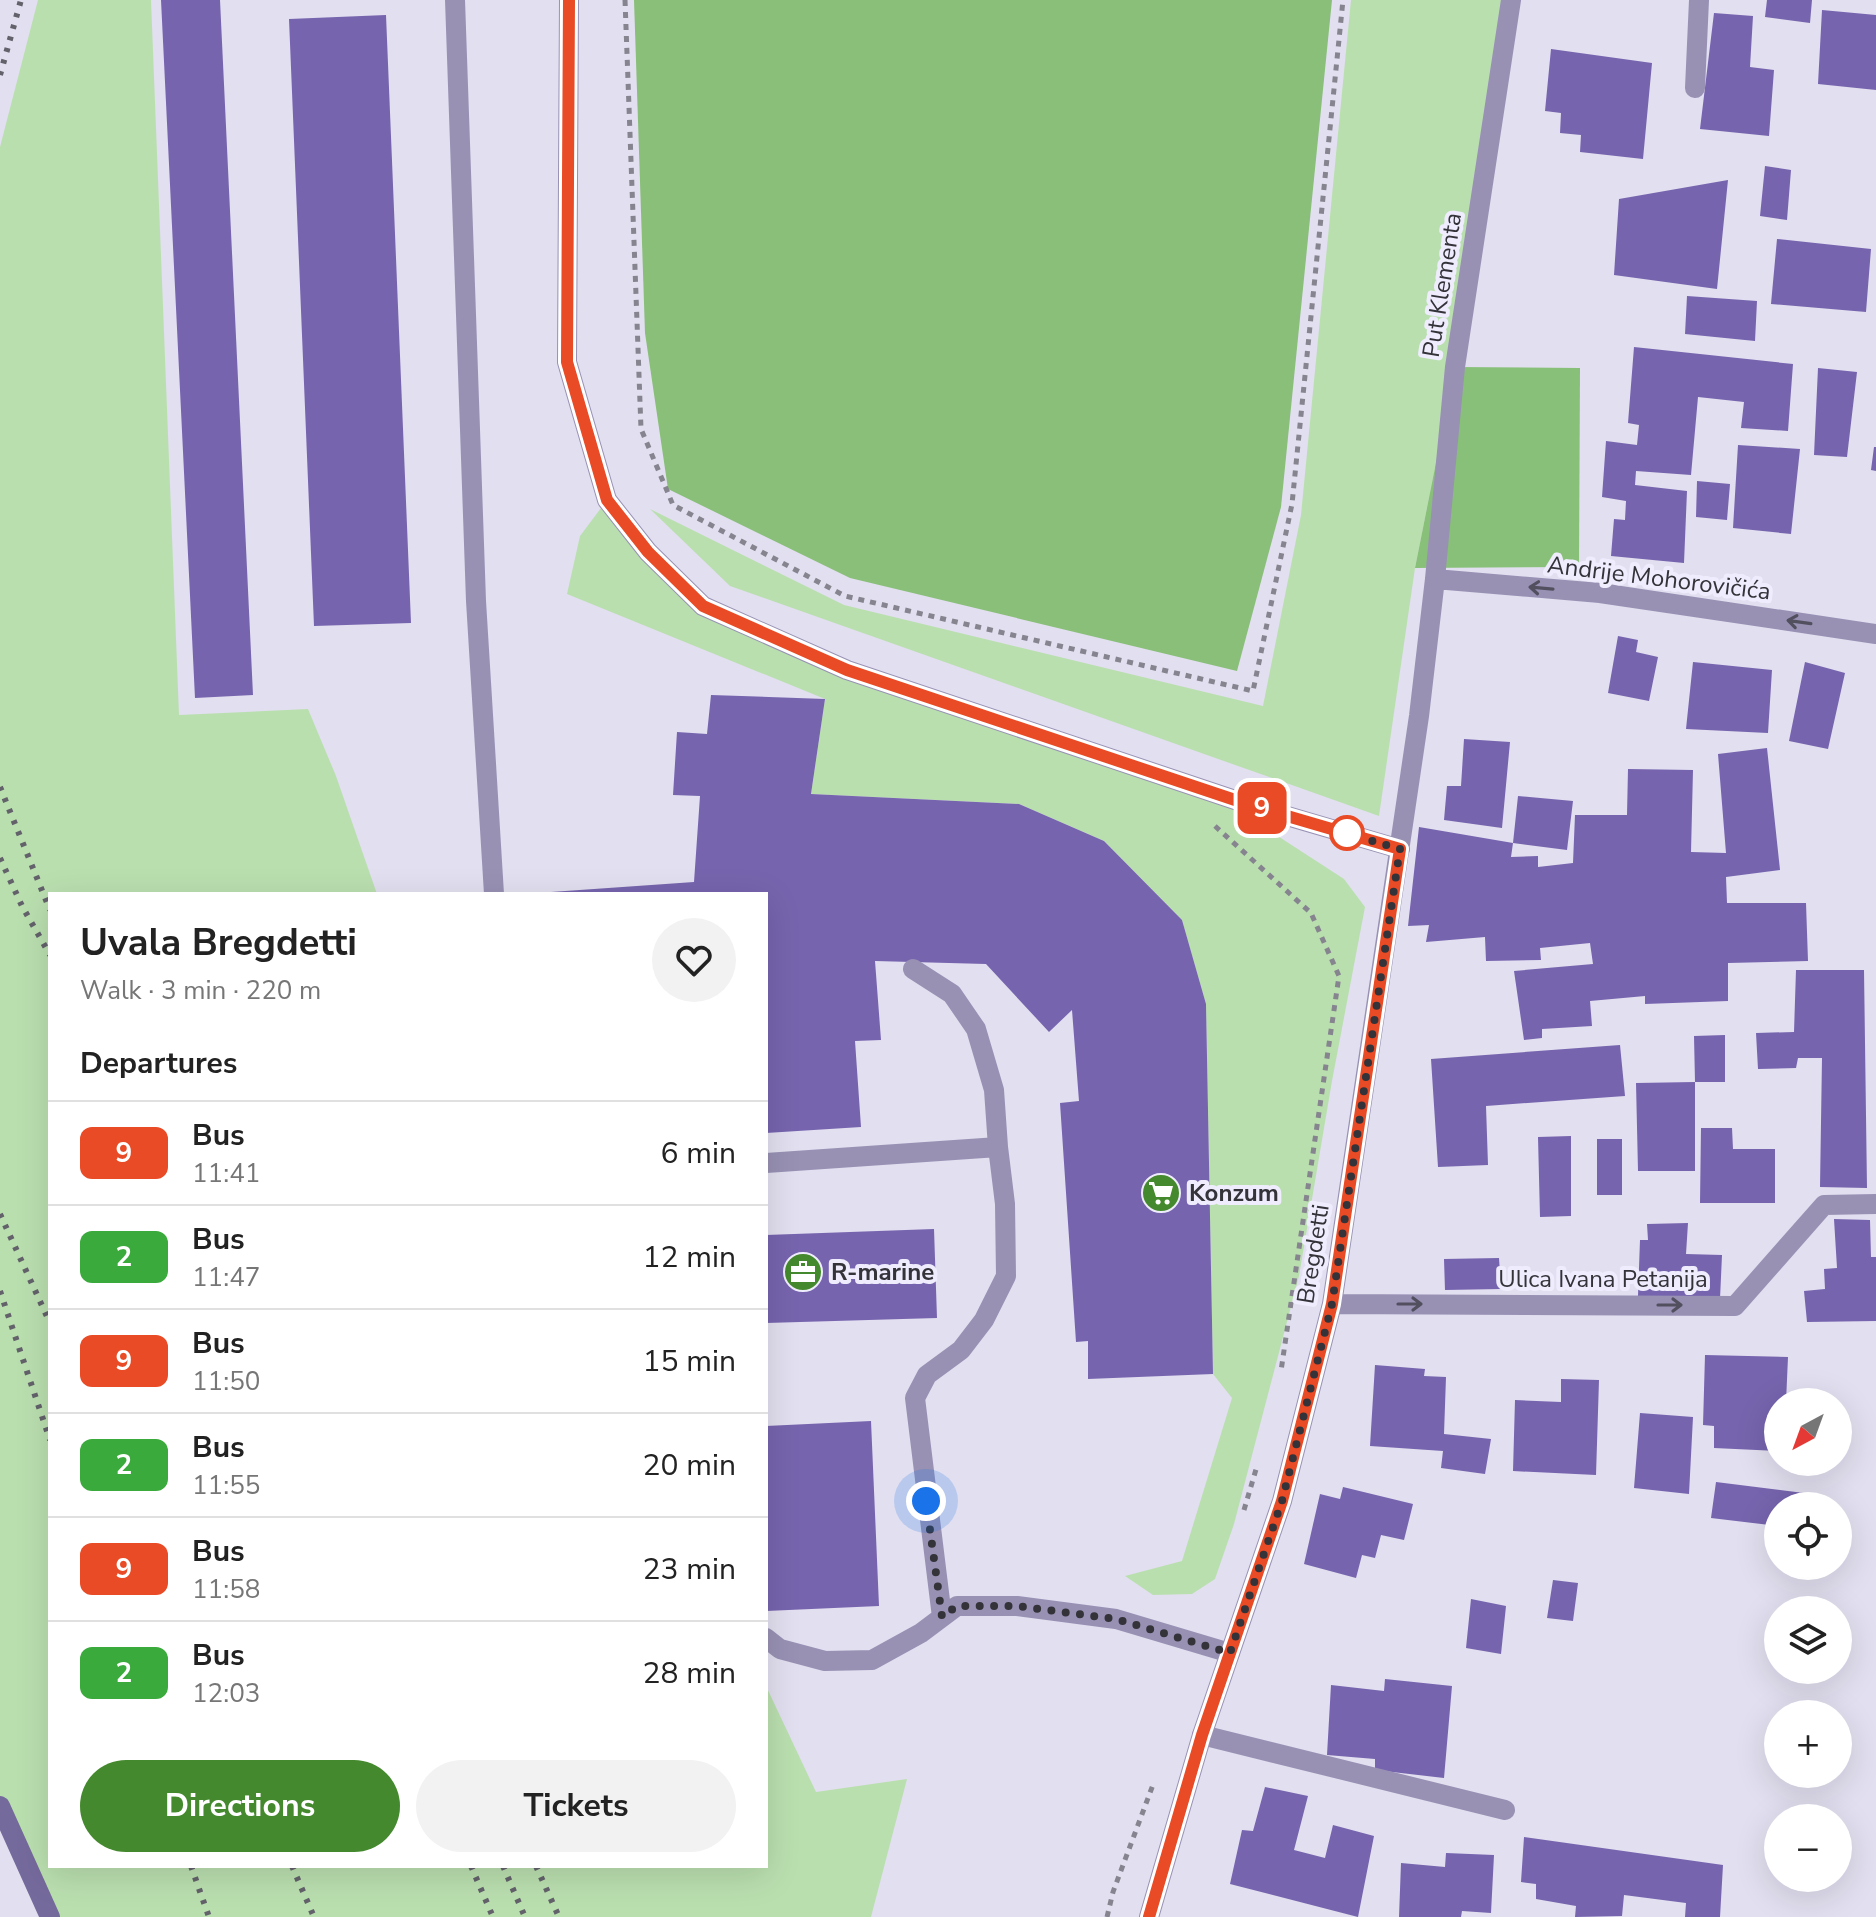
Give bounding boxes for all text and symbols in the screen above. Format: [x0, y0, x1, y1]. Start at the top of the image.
street label: Put Klementa [1415, 210, 1469, 360]
street label: Andrije Mohorovičića [1546, 548, 1772, 608]
one-way arrow [1528, 580, 1555, 595]
one-way arrow [1787, 614, 1812, 629]
line badge: 9 [1236, 782, 1288, 834]
text: 9 [1254, 789, 1270, 827]
unlabelled marker [1330, 816, 1364, 850]
text: Uvala Bregdetti [80, 917, 357, 968]
button: heart [652, 918, 736, 1002]
text: Walk · 3 min · 220 m [80, 973, 321, 1008]
text: Departures [80, 1043, 237, 1084]
text: Bus [192, 1115, 245, 1156]
text: 6 min [661, 1133, 736, 1174]
text: 9 [116, 1134, 132, 1172]
text: 11:41 [192, 1156, 260, 1191]
supermarket icon: Konzum [1140, 1172, 1182, 1214]
place label: Konzum [1189, 1177, 1279, 1209]
street label: Bregdetti [1289, 1202, 1337, 1306]
text: Bus [192, 1219, 245, 1260]
text: 12 min [643, 1237, 736, 1278]
text: 2 [116, 1238, 132, 1276]
office icon: R-marine [782, 1251, 824, 1293]
place label: R-marine [831, 1256, 934, 1288]
text: 11:47 [192, 1260, 260, 1295]
street label: Ulica Ivana Petanija [1498, 1263, 1708, 1295]
one-way arrow [1396, 1296, 1423, 1312]
one-way arrow [1656, 1297, 1683, 1313]
text: Bus [192, 1323, 245, 1364]
text: 15 min [643, 1341, 736, 1382]
text: 9 [116, 1342, 132, 1380]
text: 11:50 [192, 1364, 260, 1399]
north arrow [1764, 1388, 1852, 1476]
map controls [1764, 1388, 1852, 1892]
text: Bus [192, 1427, 245, 1468]
text: 20 min [643, 1445, 736, 1486]
text: 2 [116, 1446, 132, 1484]
text: 11:55 [192, 1468, 260, 1503]
your location [906, 1481, 946, 1521]
button: locate [1764, 1492, 1852, 1580]
text: Bus [192, 1531, 245, 1572]
text: 23 min [643, 1549, 736, 1590]
text: 9 [116, 1550, 132, 1588]
text: 11:58 [192, 1572, 260, 1607]
button: layers [1764, 1596, 1852, 1684]
text: Bus [192, 1635, 245, 1676]
text: 28 min [643, 1653, 736, 1694]
text: 2 [116, 1654, 132, 1692]
text: 12:03 [192, 1676, 260, 1711]
button: + [1764, 1700, 1852, 1788]
button: Directions [80, 1760, 400, 1852]
button: Tickets [416, 1760, 736, 1852]
button: − [1764, 1804, 1852, 1892]

